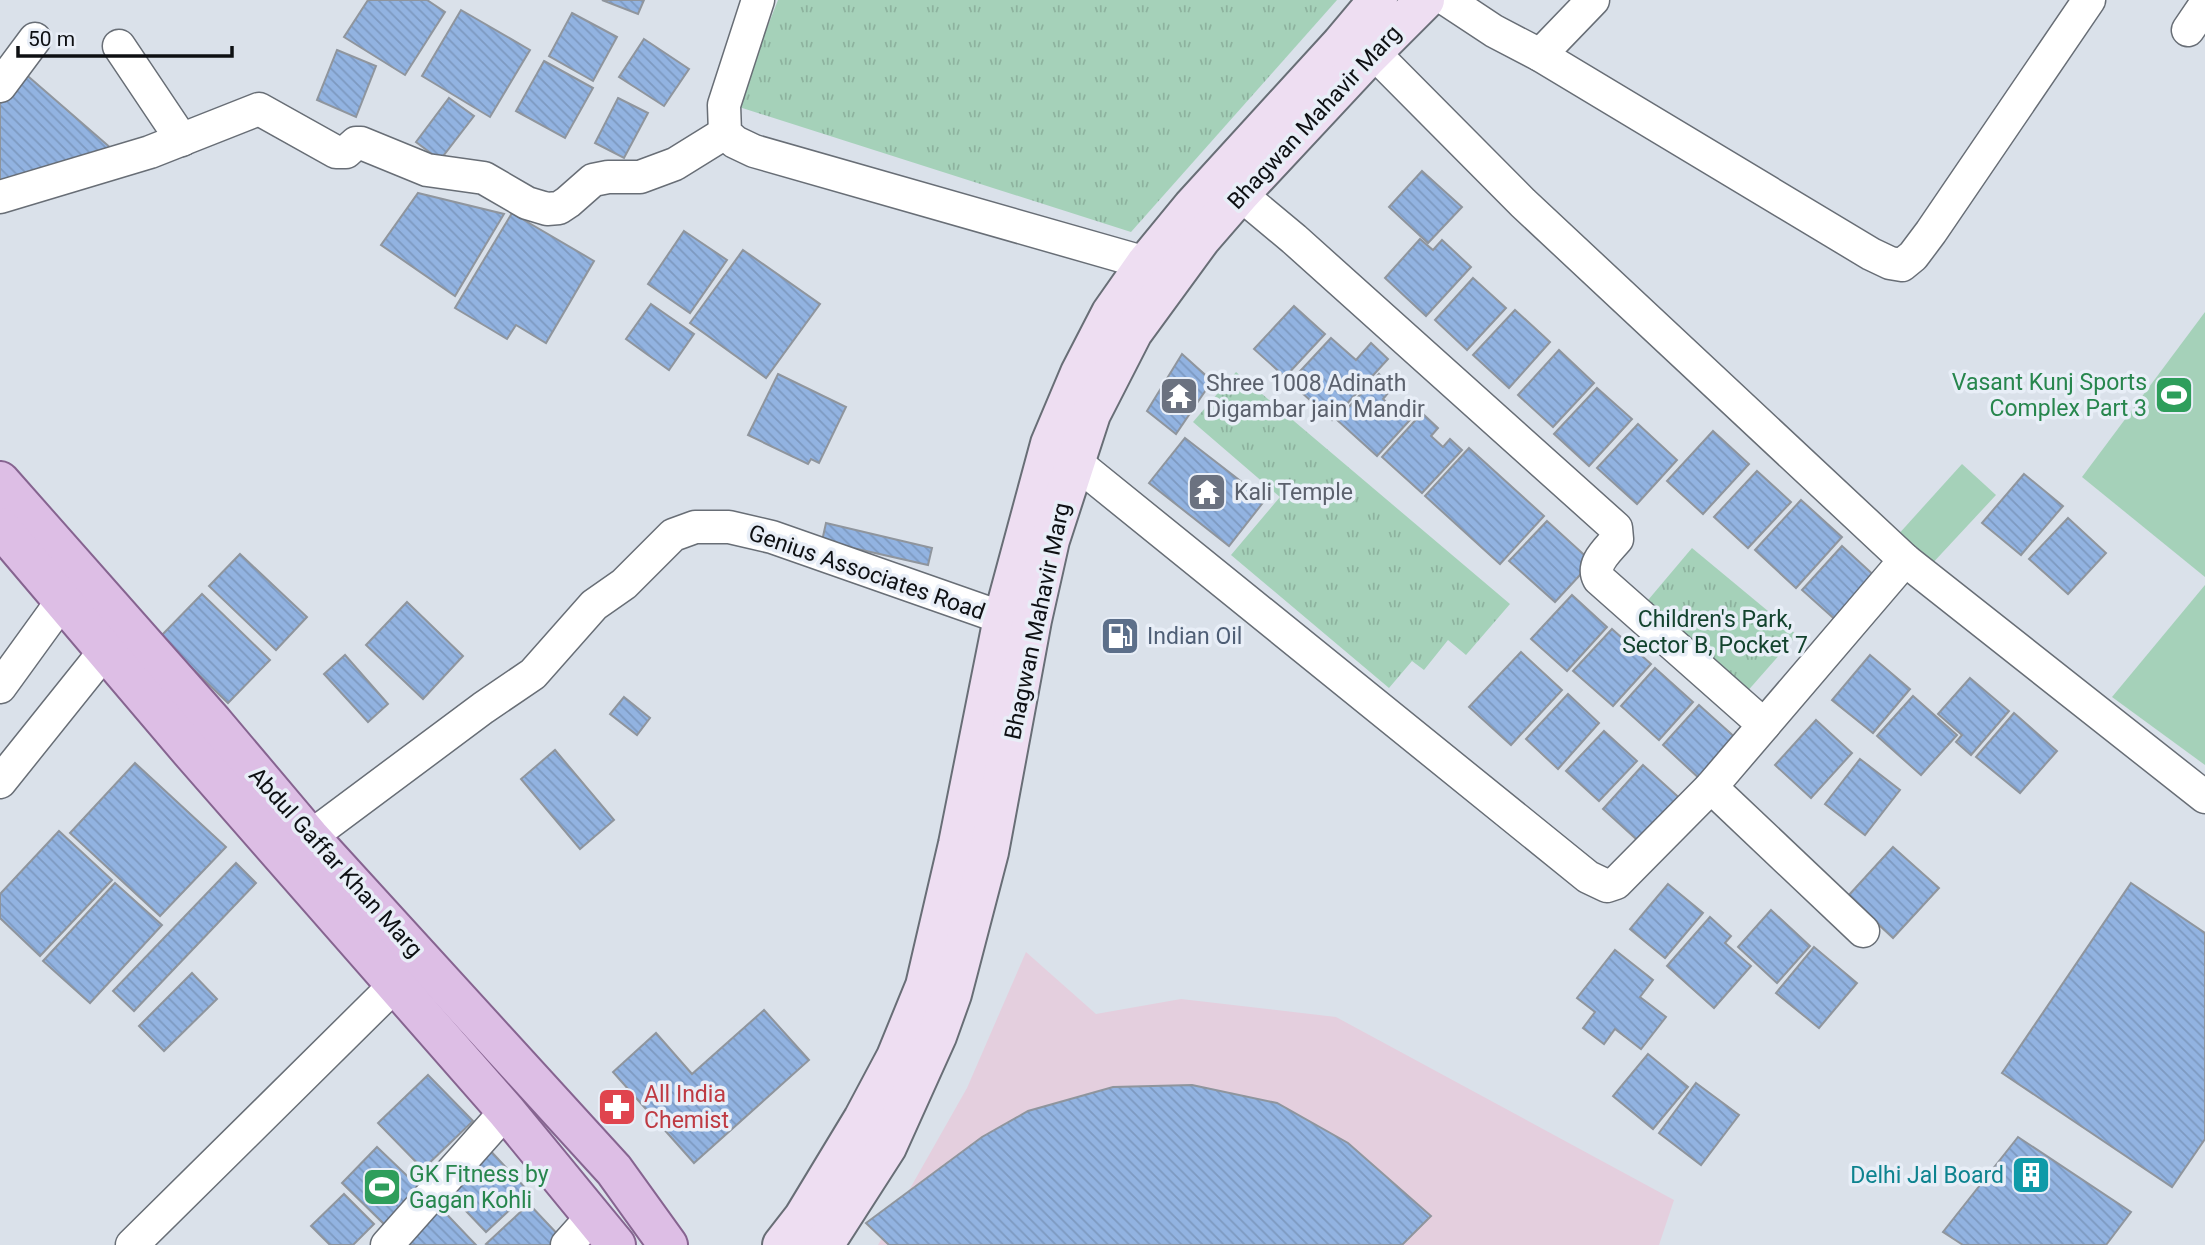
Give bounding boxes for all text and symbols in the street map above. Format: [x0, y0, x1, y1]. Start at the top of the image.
scale bar [18, 14, 231, 58]
street label: Bhagwan Mahavir Marg [1222, 20, 1407, 215]
text: 50 m [28, 27, 75, 51]
place label: Vasant Kunj Sports Complex Part 3 [1952, 369, 2147, 422]
place label: Shree 1008 Adinath Digambar jain Mandir [1206, 370, 1425, 423]
sports icon: Vasant Kunj Sports Complex Part 3 [2153, 374, 2195, 416]
temple icon: Shree 1008 Adinath Digambar jain Mandir [1158, 375, 1200, 417]
temple icon: Kali Temple [1186, 471, 1228, 513]
place label: Kali Temple [1234, 479, 1353, 506]
street label: Bhagwan Mahavir Marg [999, 500, 1076, 742]
street label: Genius Associates Road [745, 519, 989, 626]
park label: Children's Park, Sector B, Pocket 7 [1622, 606, 1808, 659]
fuel station icon: Indian Oil [1099, 615, 1141, 657]
place label: Indian Oil [1147, 623, 1242, 650]
street label: Abdul Gaffar Khan Marg [243, 762, 428, 963]
place label: All India Chemist [644, 1081, 729, 1134]
pharmacy icon: All India Chemist [596, 1086, 638, 1128]
building icon: Delhi Jal Board [2010, 1154, 2052, 1196]
place label: GK Fitness by Gagan Kohli [409, 1161, 549, 1214]
place label: Delhi Jal Board [1850, 1162, 2004, 1189]
sports icon: GK Fitness by Gagan Kohli [361, 1166, 403, 1208]

